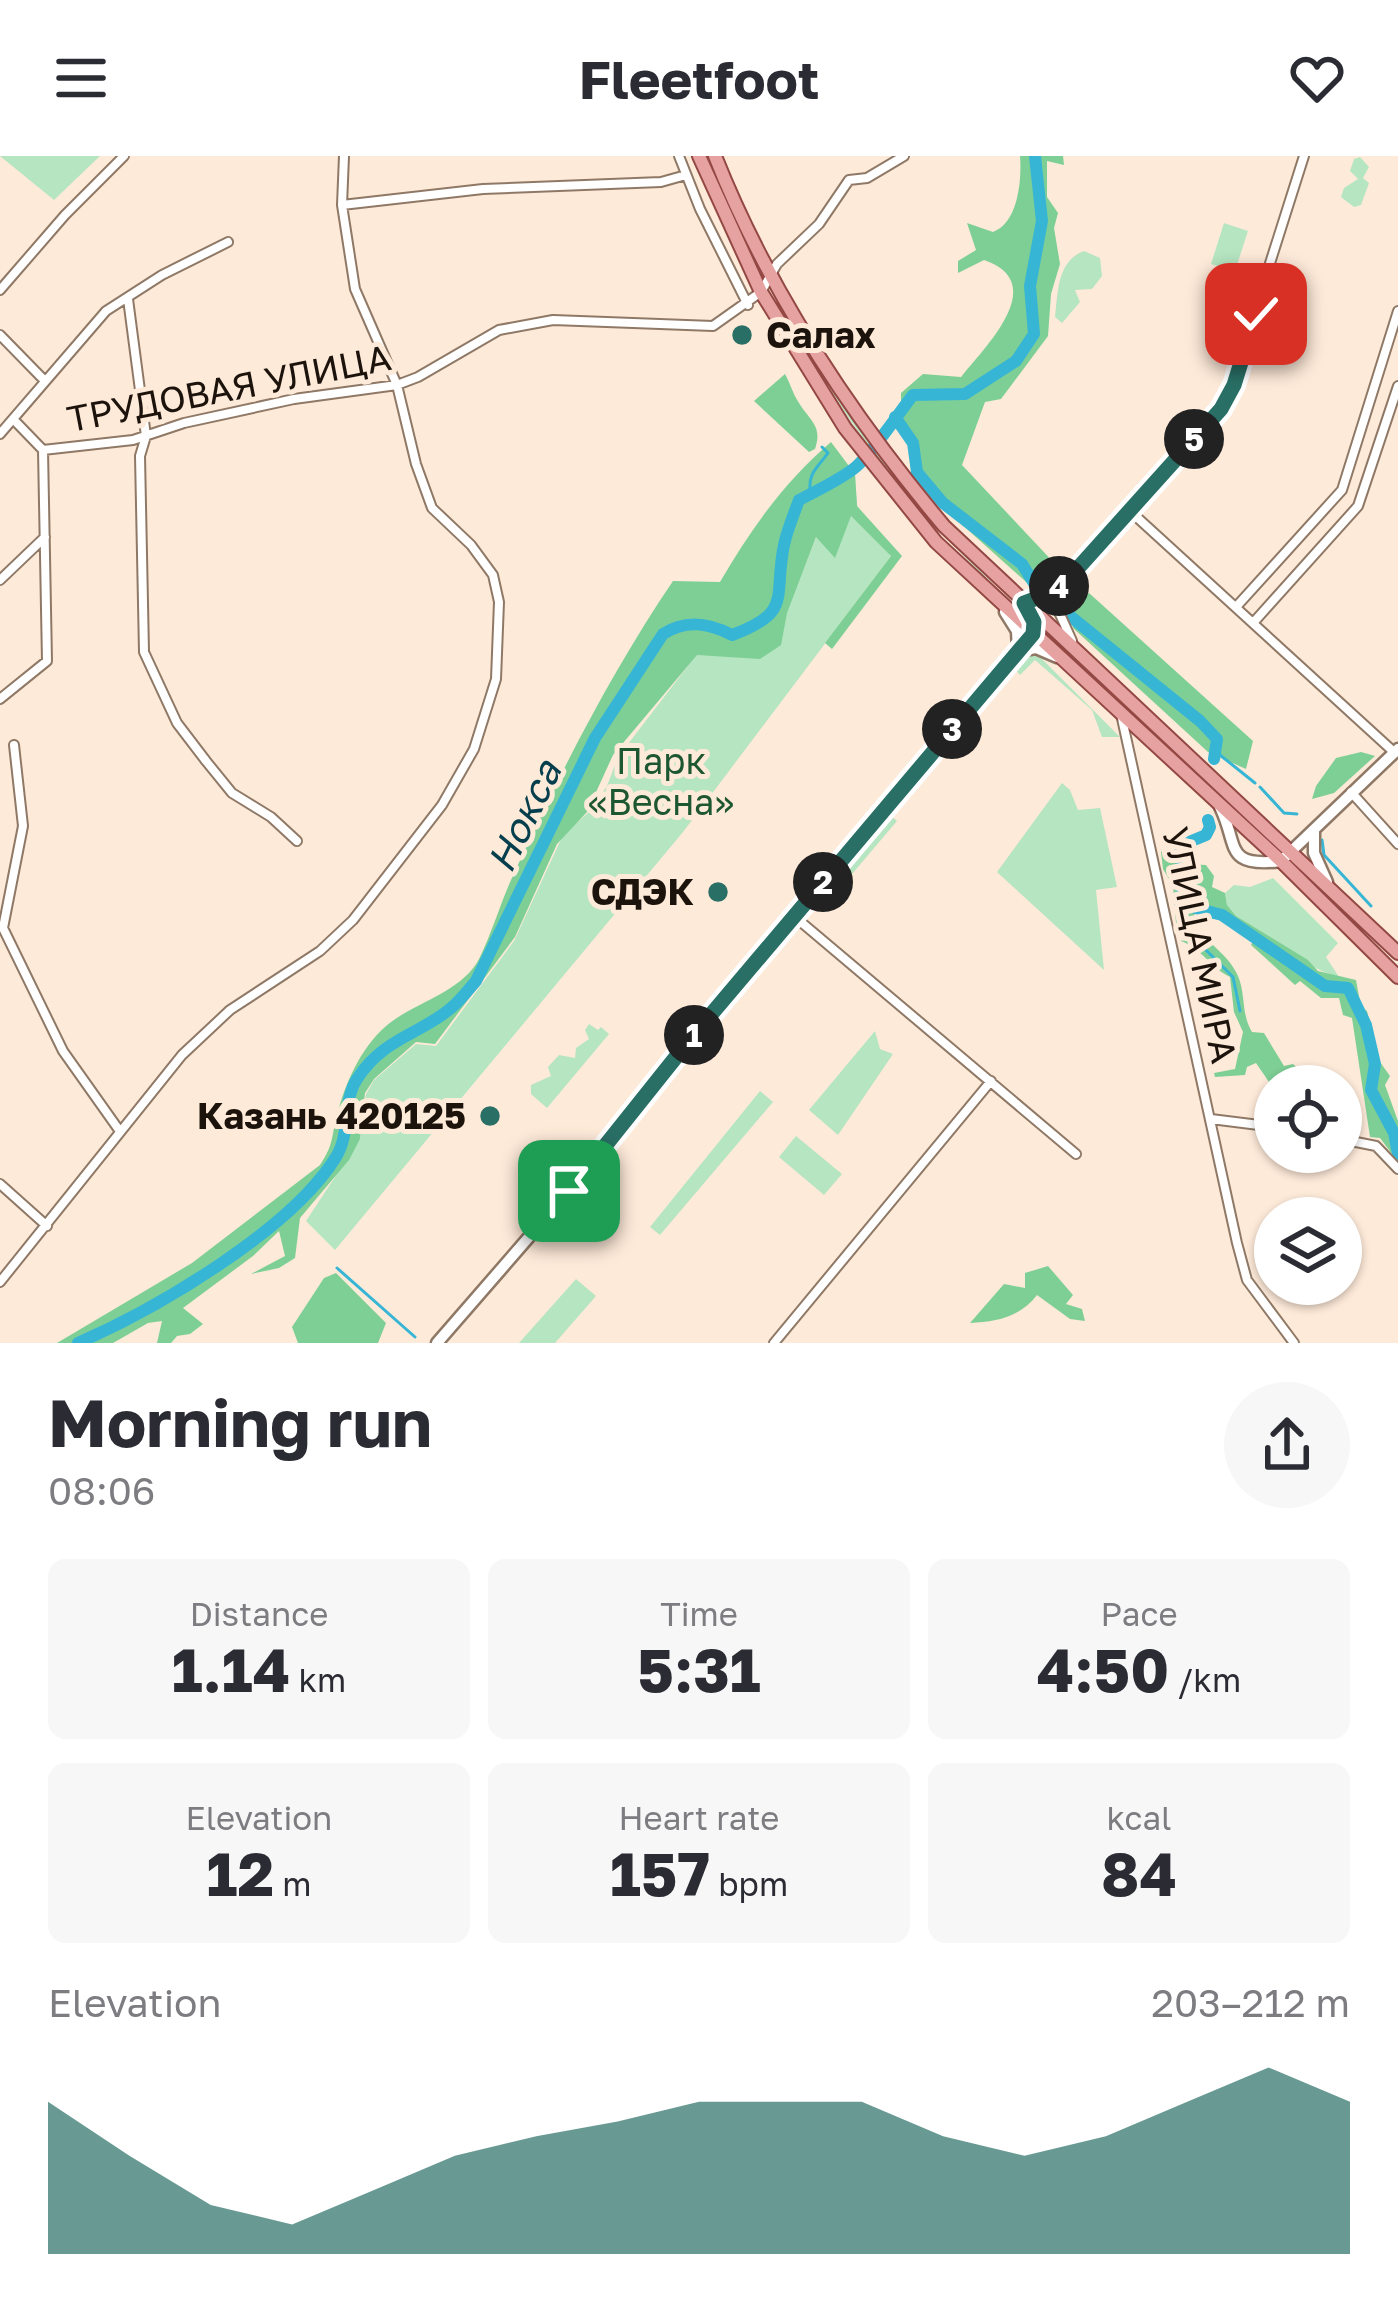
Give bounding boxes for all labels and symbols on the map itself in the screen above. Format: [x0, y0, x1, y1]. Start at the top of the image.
pin [1205, 263, 1307, 365]
place label: Салах [766, 313, 876, 356]
marker: Салах [729, 322, 755, 348]
street label: ТРУДОВАЯ УЛИЦА [63, 335, 395, 440]
pin: 5 [1164, 409, 1224, 469]
pin: 4 [1029, 556, 1089, 616]
pin: 3 [922, 699, 982, 759]
park label: Парк «Весна» [588, 739, 734, 823]
water label: Нокса [477, 751, 571, 879]
street label: УЛИЦА МИРА [1155, 823, 1246, 1067]
pin: 2 [793, 852, 853, 912]
place label: СДЭК [591, 870, 694, 913]
marker: СДЭК [705, 879, 731, 905]
pin: 1 [664, 1005, 724, 1065]
place label: Казань 420125 [197, 1094, 466, 1137]
marker: Казань 420125 [477, 1103, 503, 1129]
pin [518, 1140, 620, 1242]

